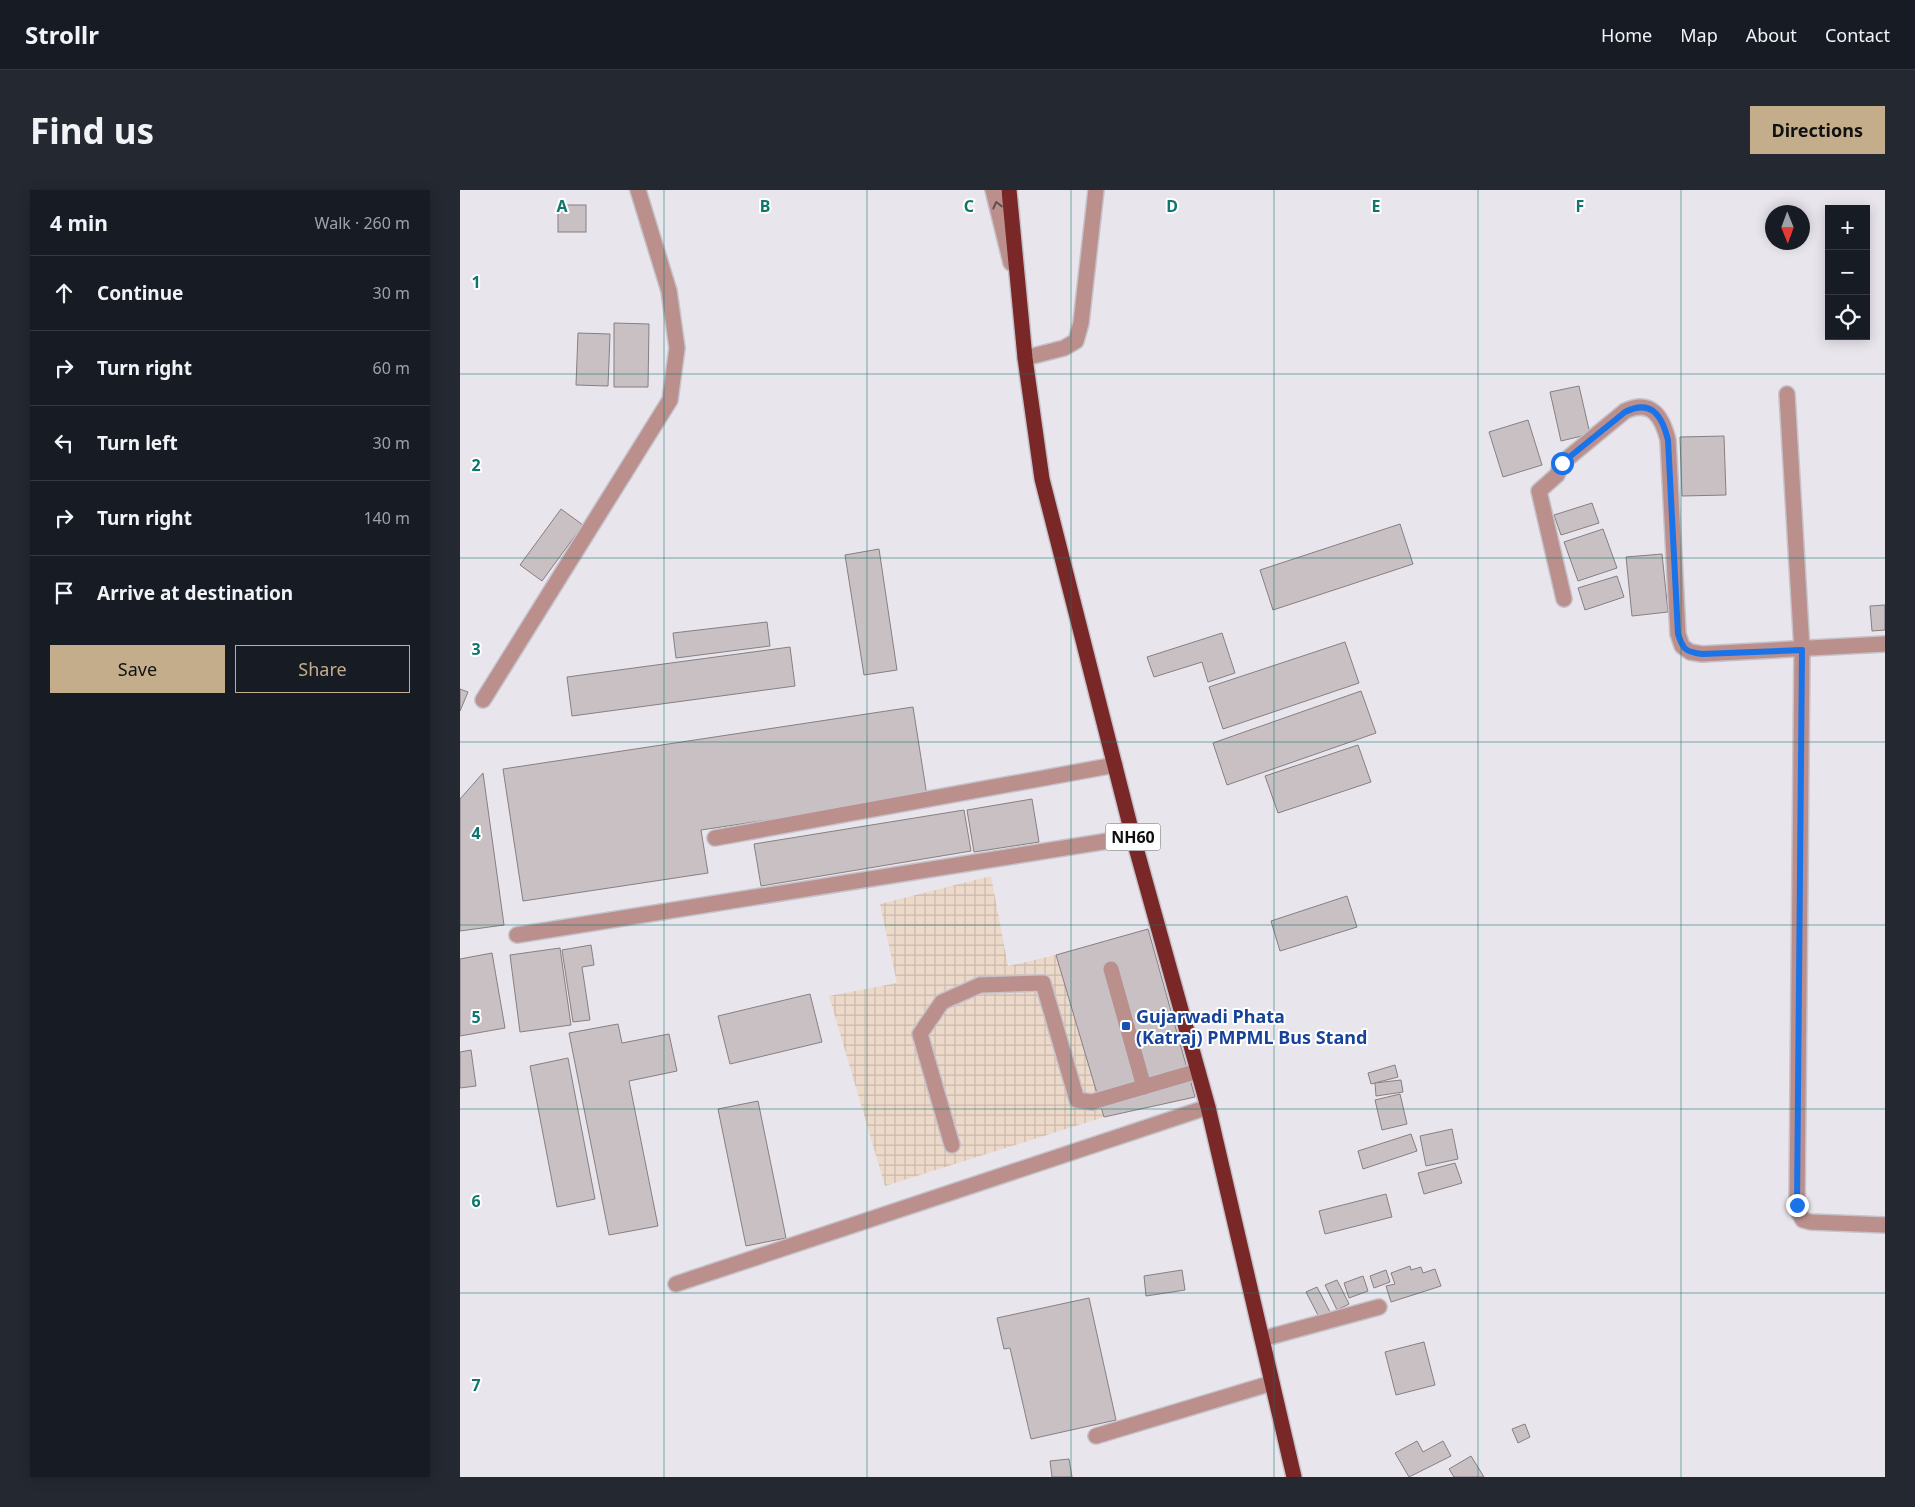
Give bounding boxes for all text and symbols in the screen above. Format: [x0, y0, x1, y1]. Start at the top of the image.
text: Strollr [25, 18, 99, 51]
text: Home [1601, 23, 1652, 47]
text: Map [1680, 23, 1718, 47]
text: About [1746, 23, 1797, 47]
text: Contact [1825, 23, 1890, 47]
button: Directions [1750, 106, 1885, 154]
text: Find us [30, 107, 154, 154]
text: A [556, 195, 568, 217]
text: B [760, 195, 770, 217]
text: C [964, 195, 974, 217]
text: D [1166, 195, 1178, 217]
text: E [1372, 195, 1381, 217]
text: F [1576, 195, 1584, 217]
one-way arrow [992, 200, 1003, 209]
north arrow [1765, 205, 1810, 250]
map controls [1825, 205, 1870, 340]
button: + [1825, 205, 1870, 250]
text: 4 min [50, 209, 108, 237]
text: Walk · 260 m [315, 212, 410, 234]
button: − [1825, 250, 1870, 295]
text: 1 [471, 271, 481, 293]
icon: ahead [50, 279, 78, 307]
text: Continue [97, 280, 183, 306]
text: 30 m [373, 282, 410, 304]
button: locate [1825, 295, 1870, 340]
icon: right [50, 354, 78, 382]
text: Turn right [97, 355, 192, 381]
text: 60 m [373, 357, 410, 379]
icon: left [50, 429, 78, 457]
text: Turn left [97, 430, 178, 456]
text: 30 m [373, 432, 410, 454]
route start [1551, 452, 1574, 475]
text: 2 [471, 454, 481, 476]
icon: right [50, 504, 78, 532]
text: Turn right [97, 505, 192, 531]
text: 140 m [363, 507, 410, 529]
icon: arrive [50, 579, 78, 607]
text: Arrive at destination [97, 580, 293, 606]
text: 3 [471, 638, 481, 660]
button: Save [50, 645, 225, 693]
button: Share [235, 645, 410, 693]
text: 4 [471, 822, 481, 844]
road number: NH60 [1106, 824, 1160, 850]
place label: Gujarwadi Phata (Katraj) PMPML Bus Stand [1136, 1004, 1367, 1049]
text: 5 [471, 1006, 481, 1028]
marker: Gujarwadi Phata (Katraj) PMPML Bus Stand [1120, 1020, 1132, 1032]
text: 6 [471, 1190, 481, 1212]
route end [1786, 1194, 1809, 1217]
text: 7 [471, 1374, 481, 1396]

